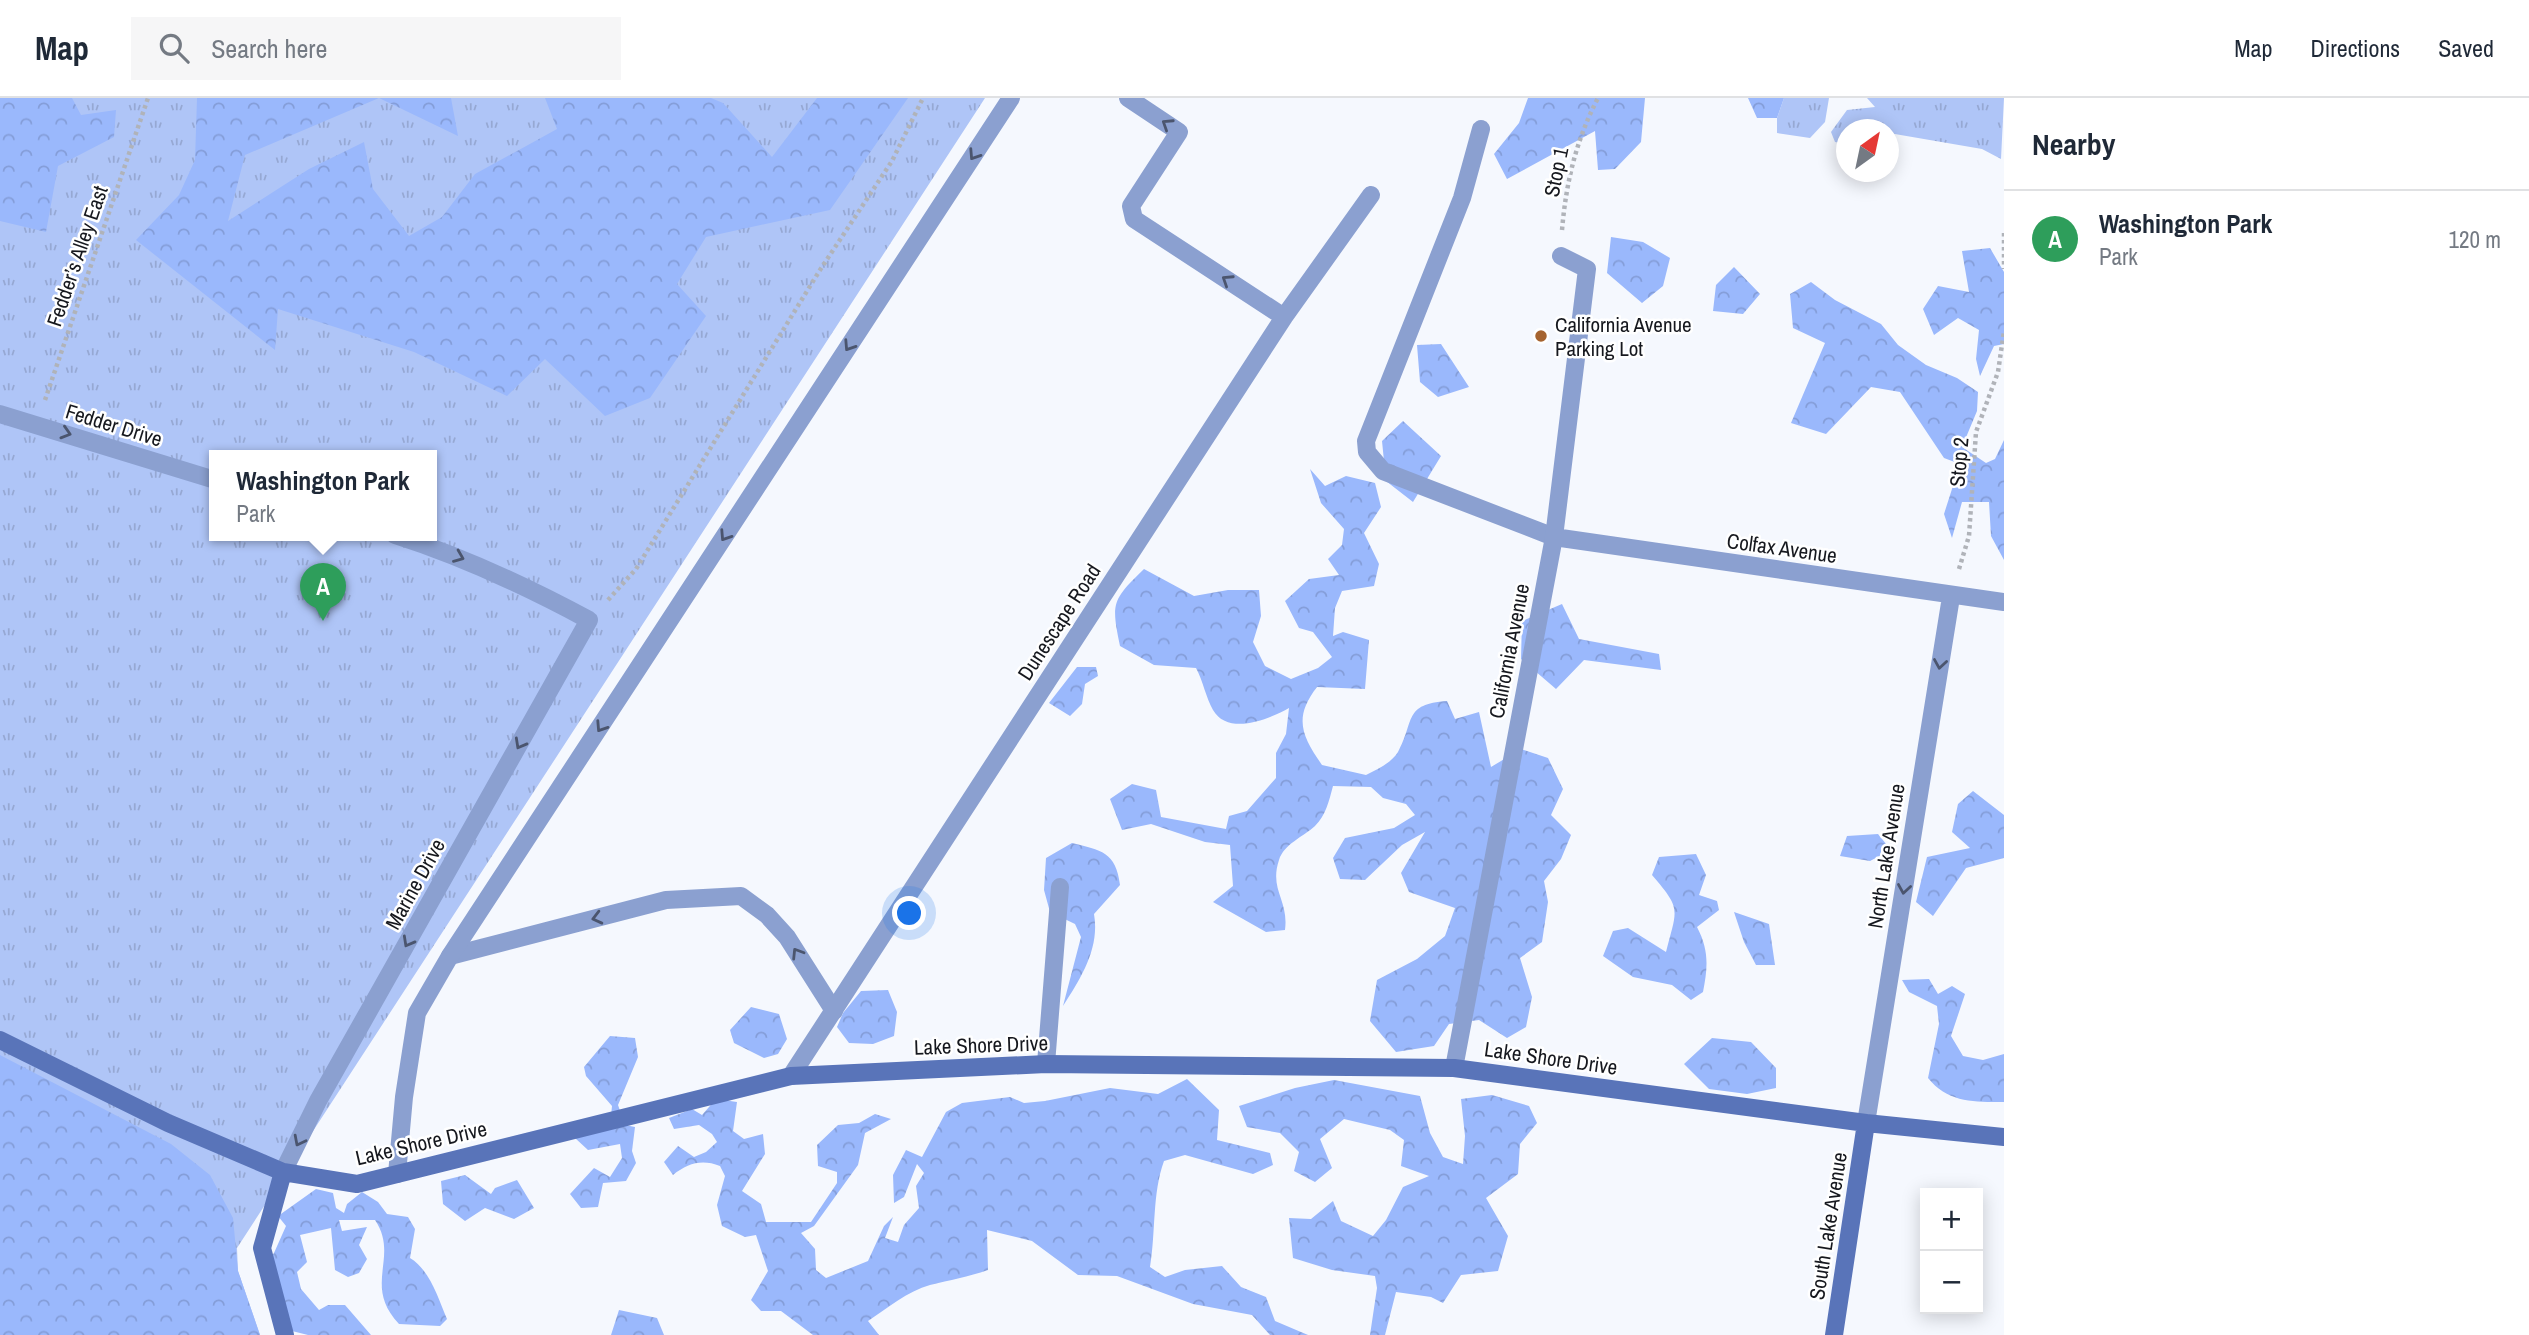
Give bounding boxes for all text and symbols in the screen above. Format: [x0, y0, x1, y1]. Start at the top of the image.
search box [131, 17, 621, 80]
text: Map [35, 26, 89, 70]
icon: search [155, 29, 193, 67]
text: Search here [211, 31, 327, 66]
text: Map [2234, 32, 2272, 64]
text: Directions [2310, 32, 2400, 64]
text: Saved [2438, 32, 2494, 64]
one-way arrow [1162, 119, 1175, 132]
north arrow [1836, 119, 1899, 182]
text: Nearby [2032, 124, 2115, 164]
street label: Stop 1 [1537, 144, 1575, 199]
one-way arrow [969, 147, 982, 160]
street label: Fedder’s Alley East [39, 182, 115, 330]
text: Washington Park [2099, 206, 2272, 241]
text: A [2048, 224, 2062, 255]
text: 120 m [2449, 224, 2501, 255]
text: Park [2099, 241, 2138, 272]
one-way arrow [1222, 276, 1235, 288]
place label: California Avenue Parking Lot [1555, 310, 1692, 363]
marker: California Avenue Parking Lot [1533, 328, 1549, 344]
one-way arrow [845, 338, 858, 351]
street label: Fedder Drive [62, 397, 166, 453]
one-way arrow [59, 425, 71, 440]
street label: Stop 2 [1942, 436, 1976, 488]
popup [209, 450, 437, 541]
text: Washington Park [236, 463, 410, 498]
text: Park [236, 498, 275, 529]
street label: Colfax Avenue [1725, 526, 1839, 570]
one-way arrow [721, 528, 733, 541]
one-way arrow [452, 549, 465, 563]
street label: Dunescape Road [1011, 558, 1107, 686]
pin: A [300, 563, 346, 621]
street label: California Avenue [1482, 581, 1536, 721]
one-way arrow [1933, 658, 1948, 670]
one-way arrow [596, 719, 609, 732]
one-way arrow [515, 736, 528, 749]
street label: North Lake Avenue [1860, 782, 1912, 930]
street label: Marine Drive [378, 833, 452, 935]
one-way arrow [1897, 883, 1912, 895]
your location [892, 896, 926, 930]
one-way arrow [591, 910, 603, 924]
one-way arrow [403, 934, 416, 947]
one-way arrow [793, 948, 806, 961]
street label: Lake Shore Drive [914, 1028, 1048, 1062]
street label: Lake Shore Drive [1483, 1034, 1619, 1082]
street label: Lake Shore Drive [352, 1114, 490, 1172]
one-way arrow [293, 1134, 307, 1146]
street label: South Lake Avenue [1802, 1150, 1854, 1302]
map controls [1920, 1188, 1983, 1314]
button: + [1920, 1188, 1983, 1251]
button: − [1920, 1251, 1983, 1314]

